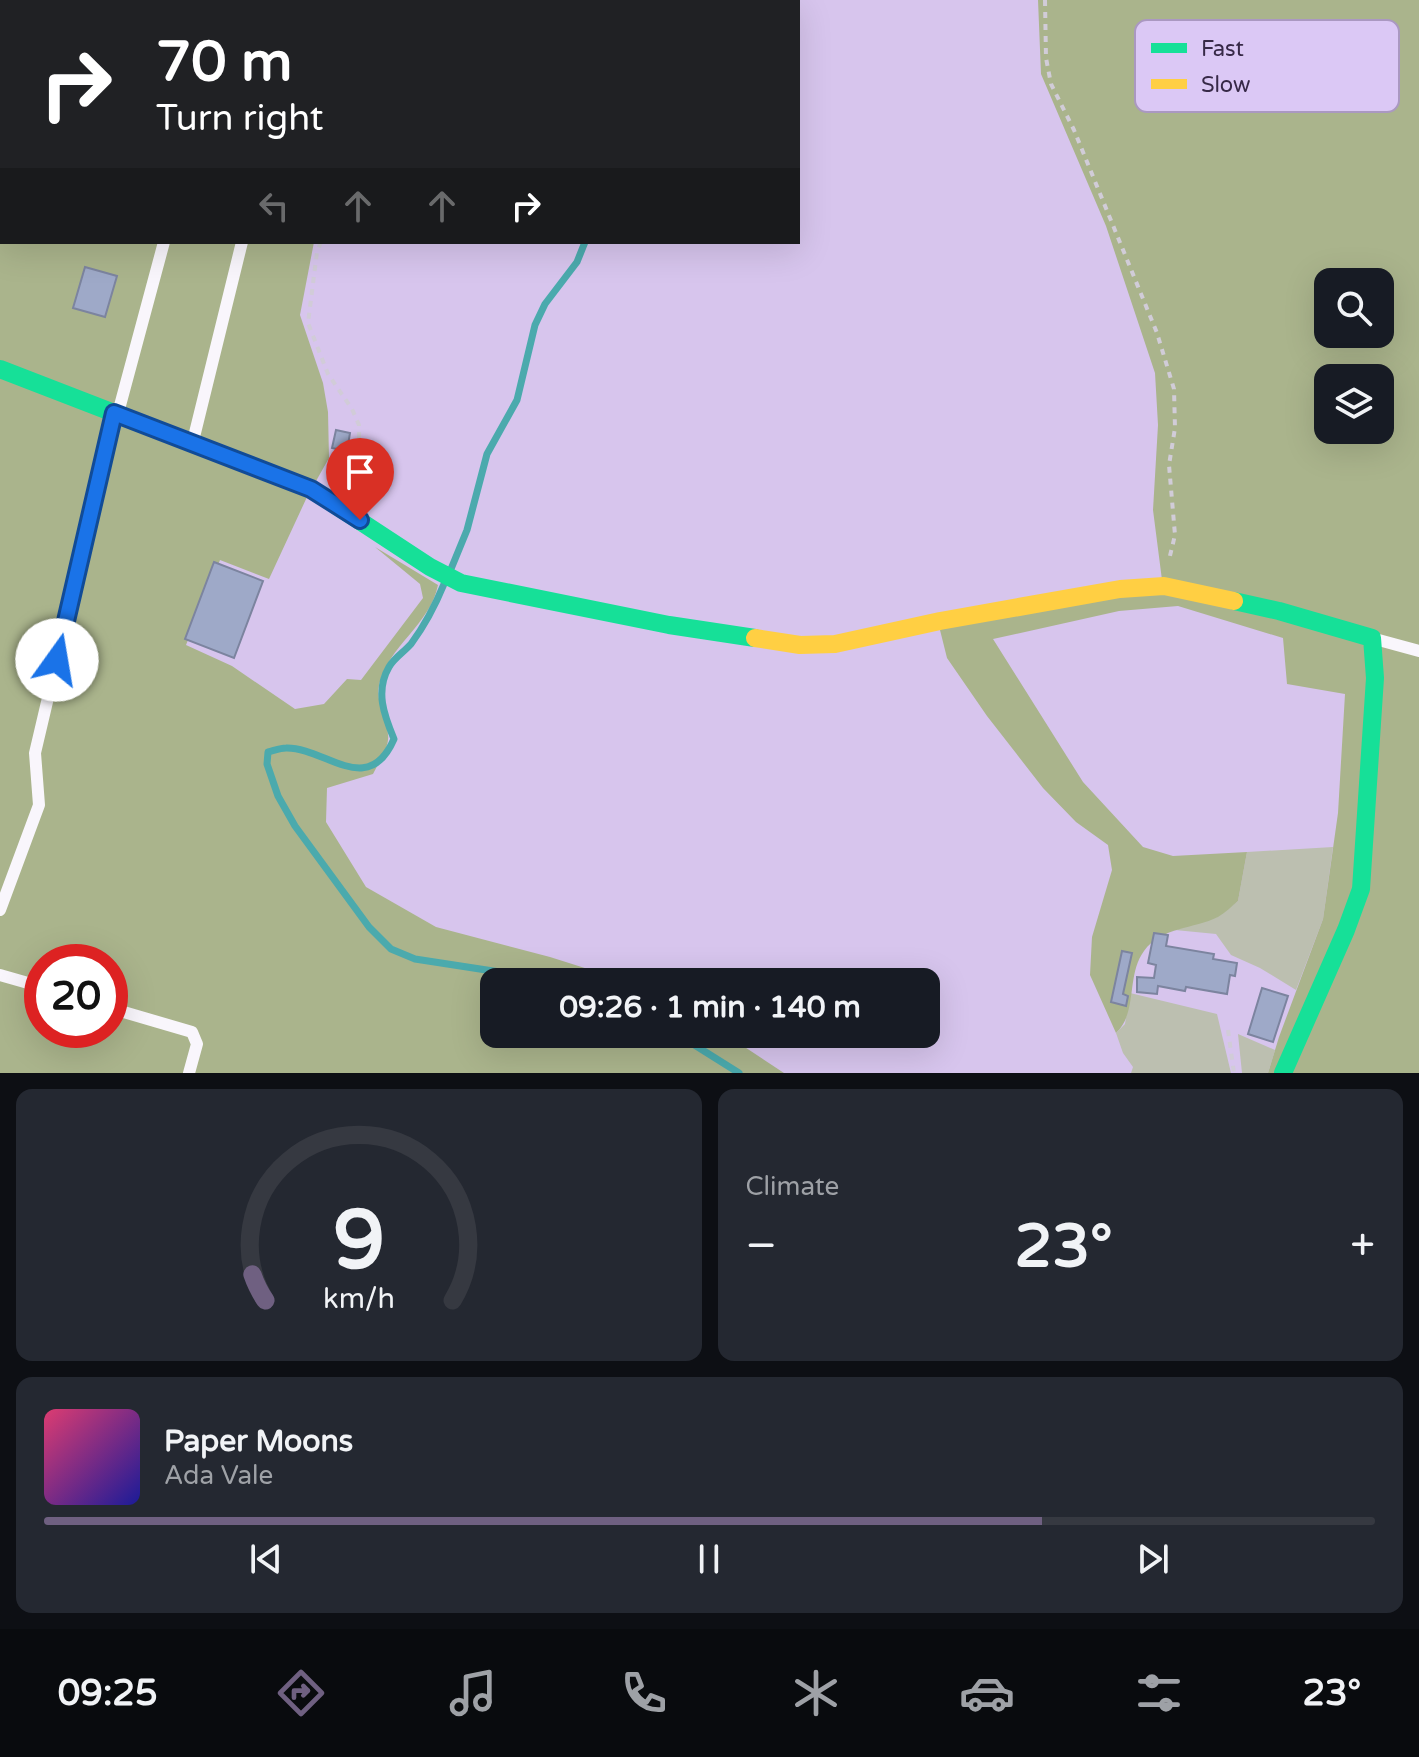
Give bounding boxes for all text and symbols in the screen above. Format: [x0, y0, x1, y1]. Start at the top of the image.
legend [1135, 20, 1399, 112]
text: 70 m [156, 29, 292, 96]
icon: right [24, 32, 128, 136]
text: Fast [1201, 36, 1244, 62]
text: Slow [1201, 72, 1251, 98]
text: Turn right [156, 97, 323, 140]
icon: left [252, 184, 296, 228]
icon: ahead [336, 184, 380, 228]
icon: ahead [420, 184, 464, 228]
icon: right [504, 184, 548, 228]
map controls [1314, 268, 1394, 444]
button: search [1314, 268, 1394, 348]
button: layers [1314, 364, 1394, 444]
pin [326, 438, 394, 520]
icon: arrive [338, 450, 382, 494]
position arrow [15, 618, 99, 702]
speed limit sign: 20 [24, 944, 128, 1048]
text: 09:26 · 1 min · 140 m [559, 989, 861, 1026]
text: Climate [746, 1171, 839, 1202]
text: 9 [333, 1191, 385, 1291]
text: 23° [1015, 1211, 1113, 1283]
text: − [746, 1220, 777, 1273]
text: + [1350, 1220, 1375, 1273]
text: km/h [323, 1282, 395, 1316]
text: Paper Moons [164, 1423, 353, 1460]
text: Ada Vale [164, 1460, 273, 1491]
icon: previous [244, 1537, 288, 1581]
icon: pause [687, 1537, 731, 1581]
icon: next [1131, 1537, 1175, 1581]
icon: directions [273, 1665, 329, 1721]
icon: music [445, 1665, 501, 1721]
icon: phone [616, 1665, 672, 1721]
icon: climate [788, 1665, 844, 1721]
icon: car [959, 1665, 1015, 1721]
icon: filters [1131, 1665, 1187, 1721]
text: 09:25 [58, 1672, 158, 1715]
text: 23° [1302, 1672, 1361, 1715]

